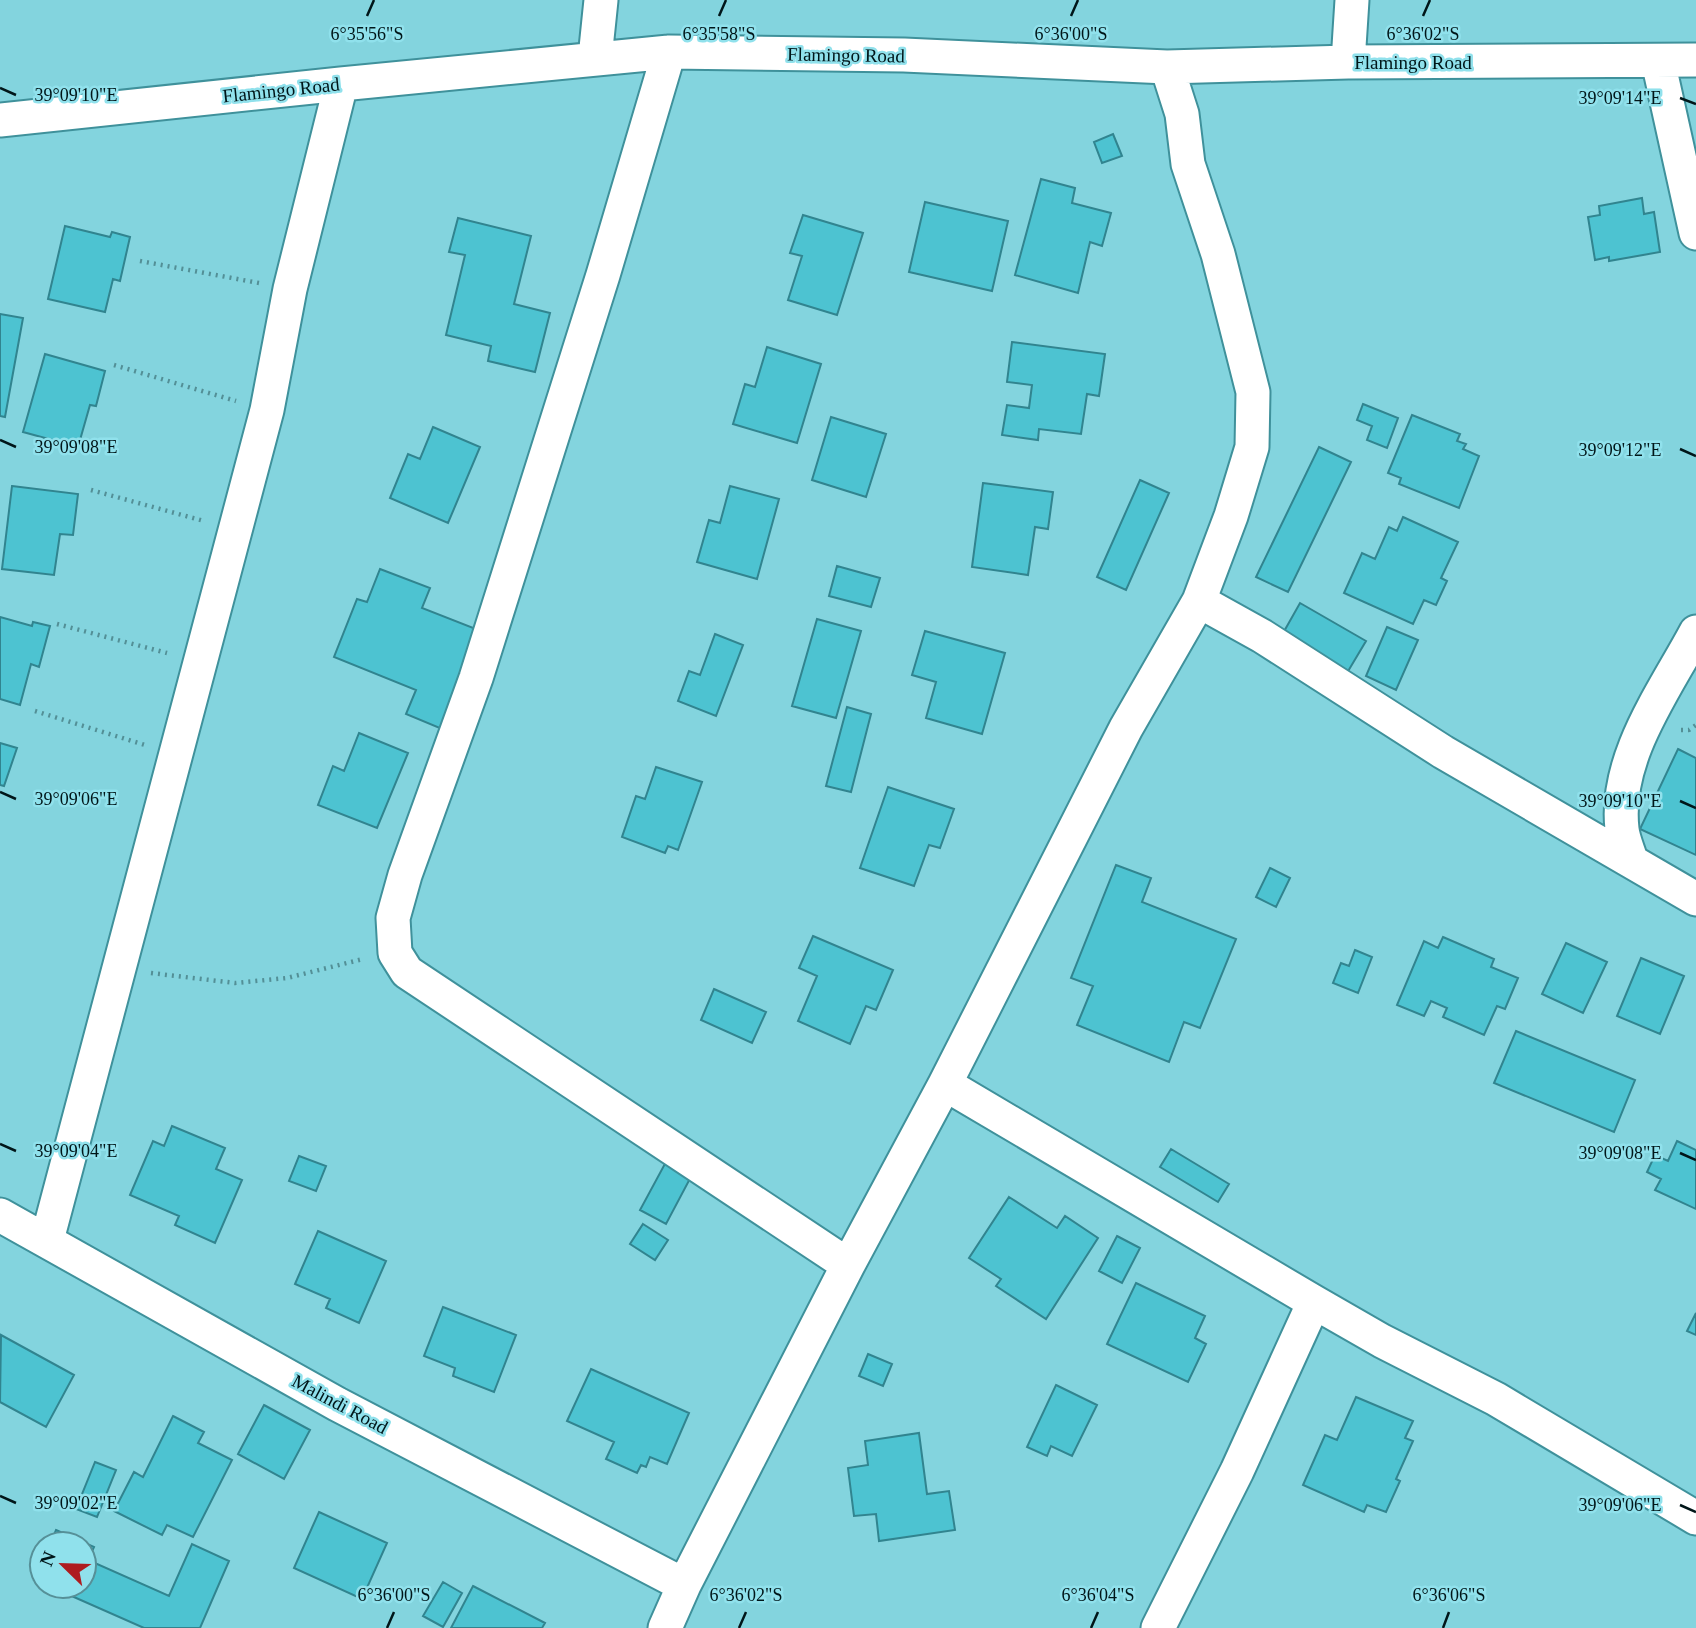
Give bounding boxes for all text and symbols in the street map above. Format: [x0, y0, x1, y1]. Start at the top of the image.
text: 6°35'56"S [331, 24, 403, 44]
text: 6°35'58"S [683, 24, 755, 44]
text: 6°36'00"S [1035, 24, 1107, 44]
text: 6°36'02"S [1387, 24, 1459, 44]
street label: Flamingo Road [787, 43, 906, 67]
street label: Flamingo Road [1354, 52, 1472, 73]
street label: Flamingo Road [221, 73, 341, 107]
text: 39°09'10"E [35, 85, 117, 105]
text: 39°09'14"E [1579, 88, 1661, 108]
text: 39°09'08"E [35, 437, 117, 457]
text: 39°09'12"E [1579, 440, 1661, 460]
text: 39°09'06"E [35, 789, 117, 809]
text: 39°09'10"E [1579, 791, 1661, 811]
text: 39°09'04"E [35, 1141, 117, 1161]
text: 39°09'08"E [1579, 1143, 1661, 1163]
street label: Malindi Road [289, 1370, 392, 1438]
text: 39°09'02"E [35, 1493, 117, 1513]
text: 39°09'06"E [1579, 1495, 1661, 1515]
north arrow [28, 1530, 98, 1600]
text: N [35, 1548, 60, 1569]
text: 6°36'00"S [358, 1585, 430, 1605]
text: 6°36'02"S [710, 1585, 782, 1605]
text: 6°36'04"S [1062, 1585, 1134, 1605]
text: 6°36'06"S [1413, 1585, 1485, 1605]

